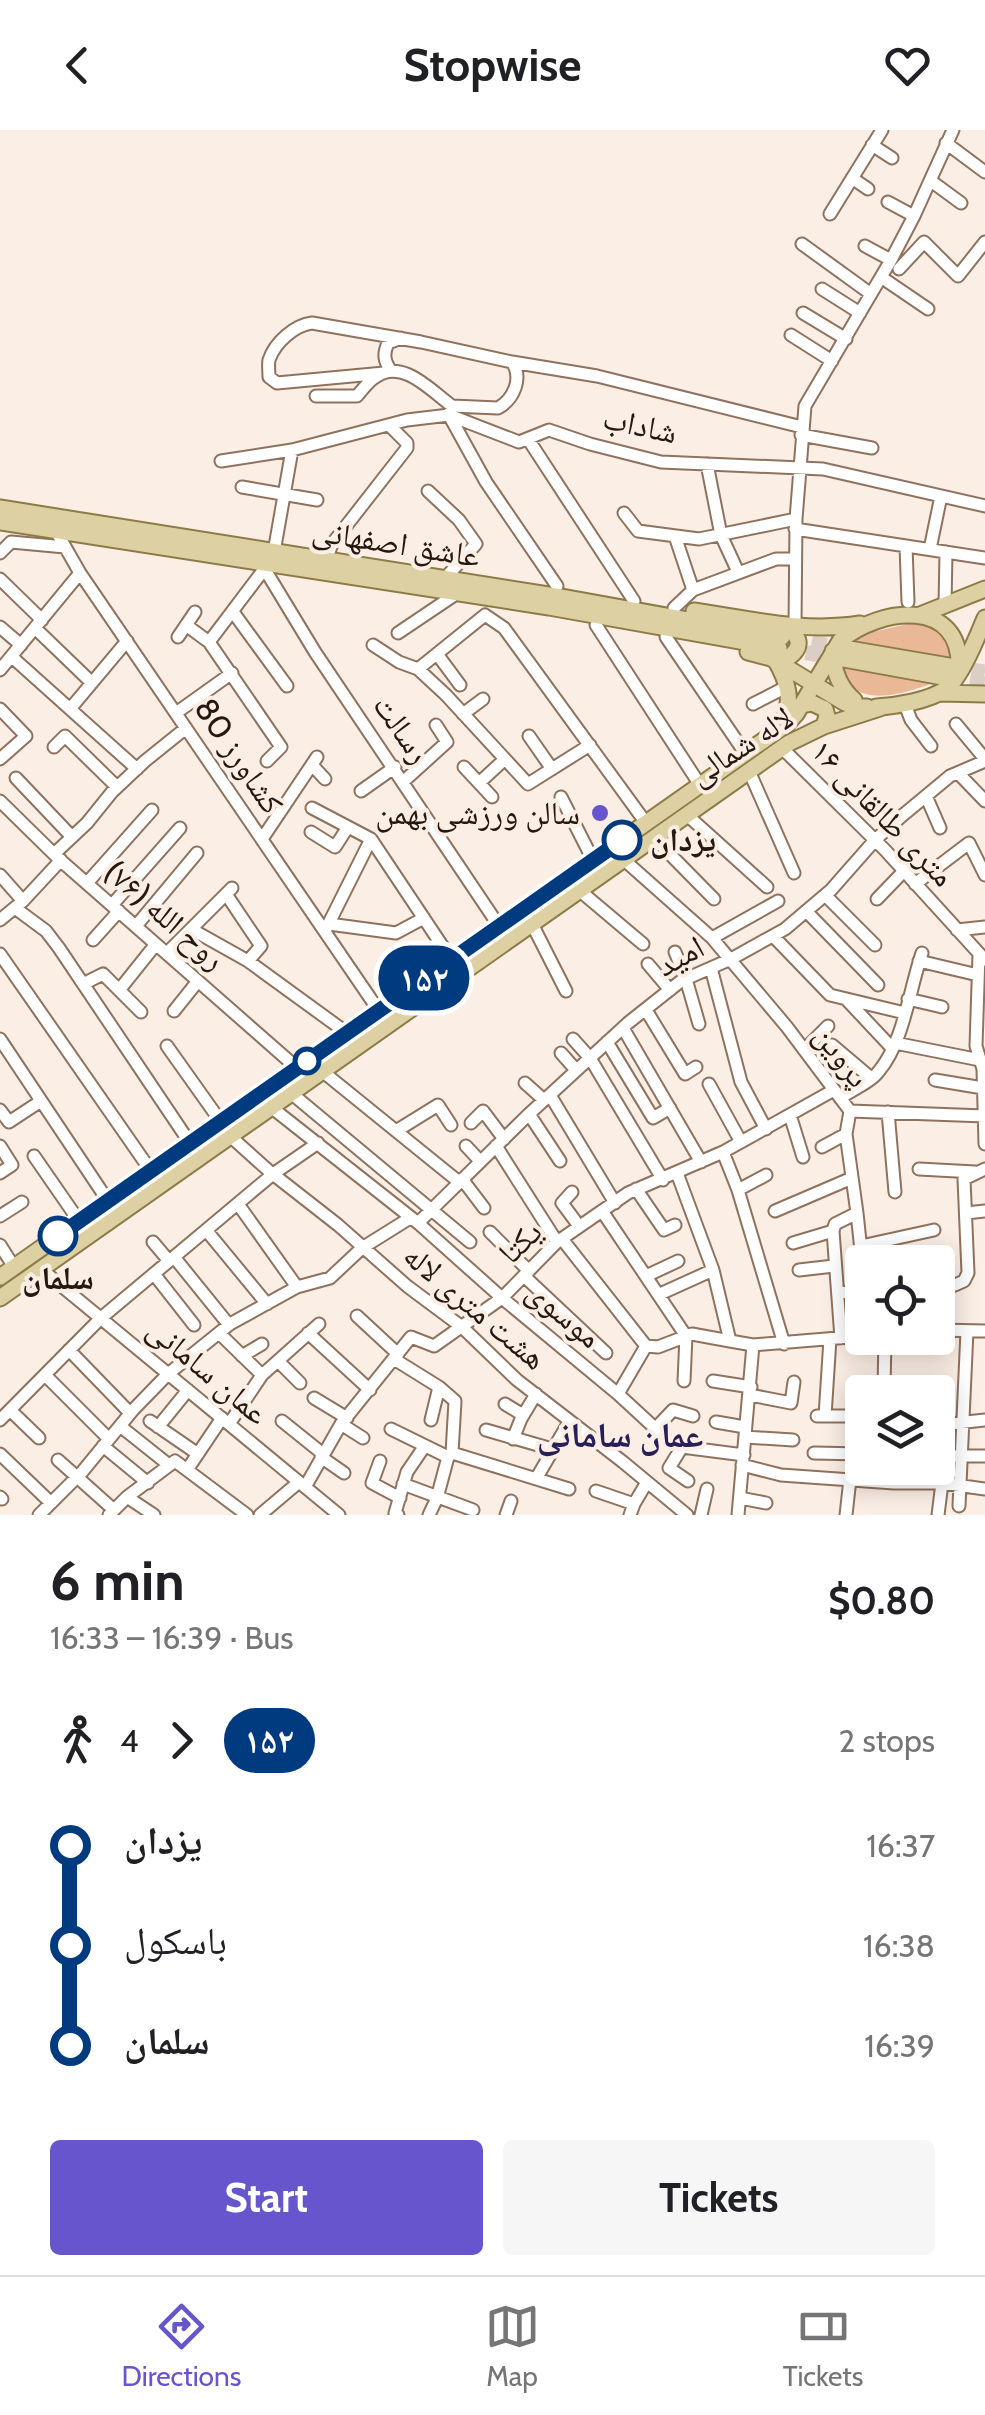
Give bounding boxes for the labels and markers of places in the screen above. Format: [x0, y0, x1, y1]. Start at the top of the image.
place label: سالن ورزشی بهمن [375, 793, 580, 833]
marker: سالن ورزشی بهمن [589, 802, 611, 824]
place label: یزدان [650, 820, 716, 859]
marker: یزدان [603, 821, 641, 859]
unlabelled marker [294, 1048, 320, 1074]
marker: سلمان [39, 1217, 77, 1255]
place label: سلمان [22, 1258, 94, 1297]

